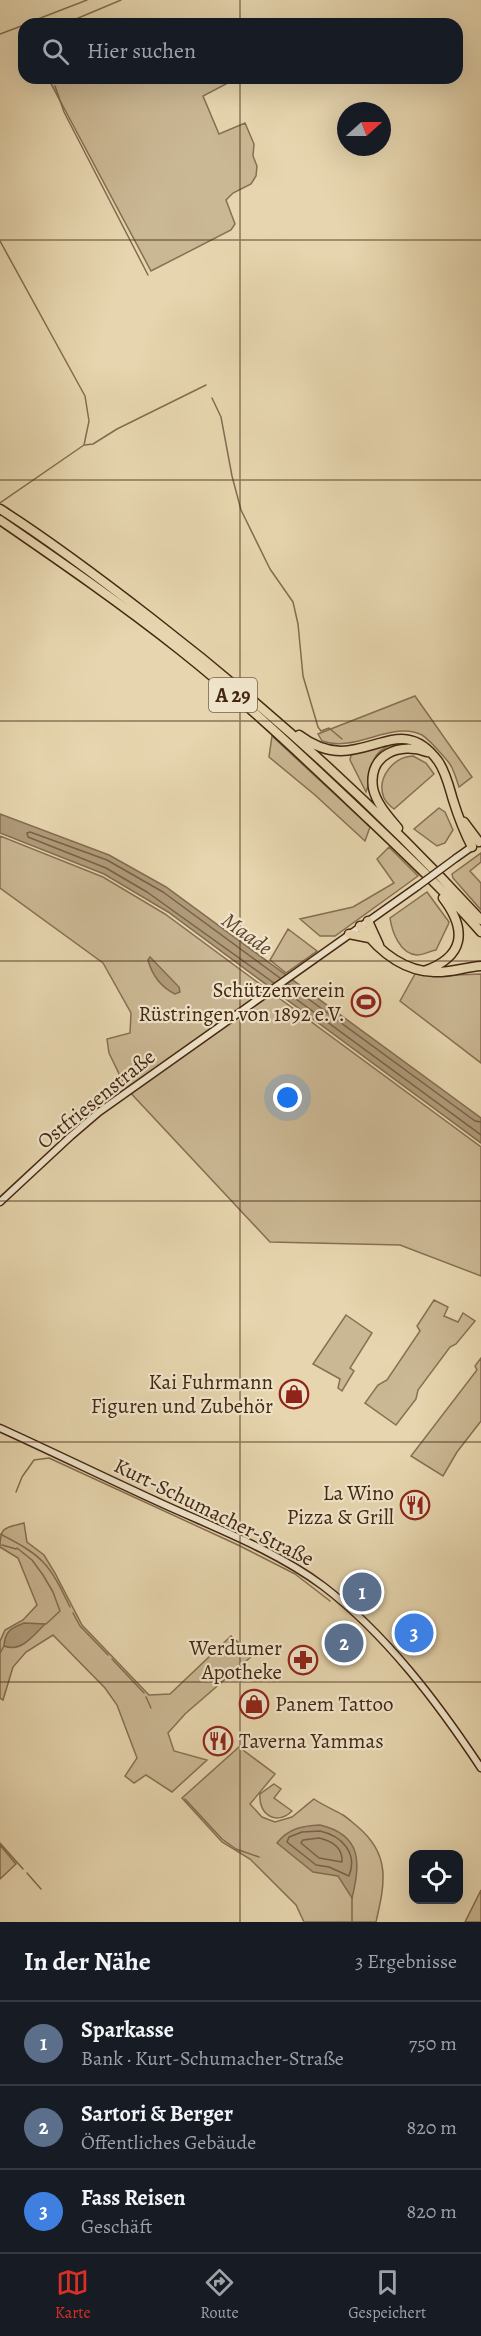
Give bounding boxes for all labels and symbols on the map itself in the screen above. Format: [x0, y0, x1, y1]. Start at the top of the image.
north arrow [337, 102, 391, 156]
road number: A 29 [209, 678, 257, 712]
water label: Maade [216, 905, 278, 963]
place label: Schützenverein Rüstringen von 1892 e.V. [139, 976, 345, 1028]
sports icon: Schützenverein Rüstringen von 1892 e.V. [350, 986, 382, 1018]
street label: Ostfriesenstraße [31, 1043, 161, 1155]
your location [273, 1083, 302, 1112]
place label: Kai Fuhrmann Figuren und Zubehör [91, 1368, 273, 1420]
shop icon: Kai Fuhrmann Figuren und Zubehör [278, 1378, 310, 1410]
street label: Kurt-Schumacher-Straße [109, 1451, 319, 1573]
place label: La Wino Pizza & Grill [287, 1479, 394, 1531]
restaurant icon: La Wino Pizza & Grill [399, 1489, 431, 1521]
pin: 1 [342, 1570, 382, 1614]
pin: 3 [394, 1610, 434, 1656]
pin: 2 [324, 1620, 364, 1666]
place label: Werdumer Apotheke [188, 1634, 282, 1686]
pharmacy icon: Werdumer Apotheke [287, 1644, 319, 1676]
shop icon: Panem Tattoo [238, 1688, 270, 1720]
place label: Panem Tattoo [275, 1690, 393, 1718]
restaurant icon: Taverna Yammas [202, 1725, 234, 1757]
place label: Taverna Yammas [239, 1727, 384, 1755]

